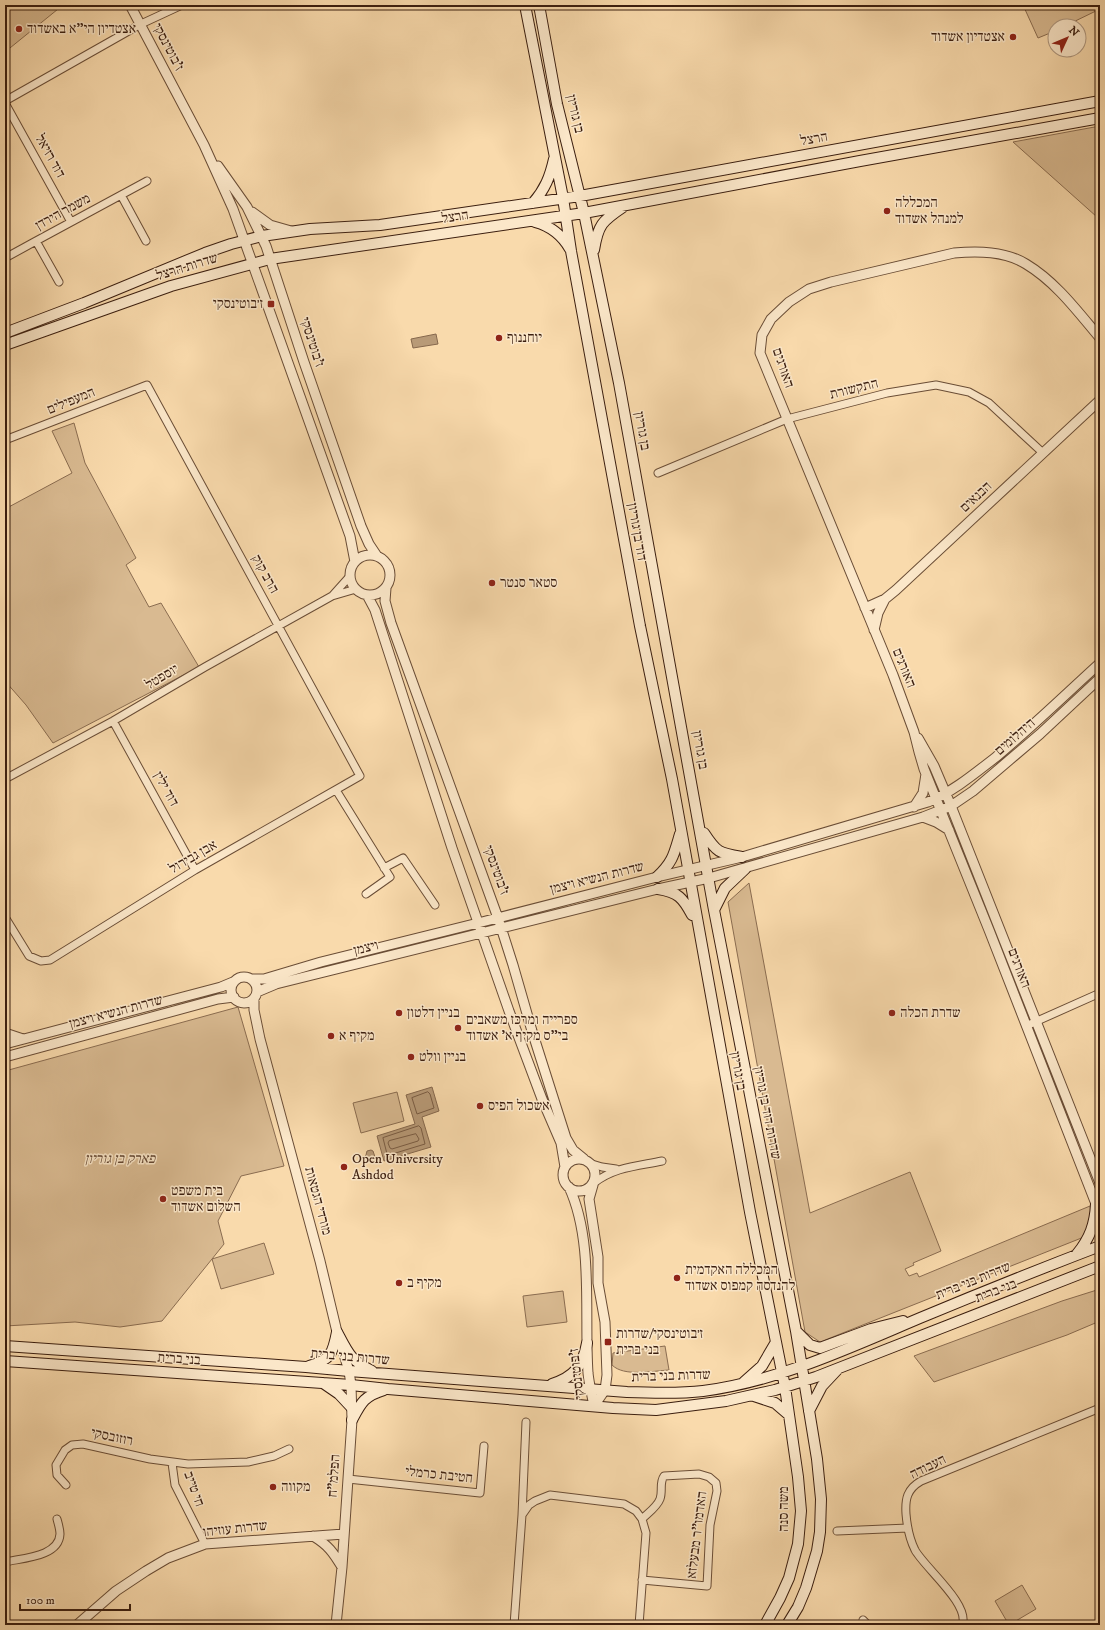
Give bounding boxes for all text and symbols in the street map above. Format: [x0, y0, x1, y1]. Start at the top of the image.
north arrow [1047, 18, 1087, 58]
place label: אצטדיון הי"א באשדוד [27, 20, 136, 38]
street label: ז'בוטינסקי [148, 20, 188, 74]
marker: אצטדיון הי"א באשדוד [14, 24, 24, 34]
text: N [1065, 24, 1082, 40]
place label: אצטדיון אשדוד [931, 28, 1005, 46]
marker: אצטדיון אשדוד [1008, 32, 1018, 42]
street label: בן גוריון [562, 93, 588, 135]
street label: הרצל [799, 128, 829, 150]
street label: דוד רזיאל [31, 131, 69, 181]
street label: משמר הירדן [32, 189, 94, 235]
place label: המכללה למנהל אשדוד [895, 194, 964, 228]
street label: הרצל [440, 206, 470, 228]
marker: המכללה למנהל אשדוד [882, 206, 892, 216]
street label: שדרות הרצל [154, 249, 220, 285]
place label: ז׳בוטינסקי [213, 295, 263, 313]
marker: ז׳בוטינסקי [266, 299, 276, 309]
street label: ז'בוטינסקי [296, 315, 328, 369]
place label: יוחננוף [507, 329, 542, 347]
marker: יוחננוף [494, 333, 504, 343]
street label: האורגים [768, 346, 798, 390]
street label: התקשורת [828, 374, 880, 404]
street label: המעפילים [44, 383, 98, 419]
street label: בן גוריון [630, 410, 654, 452]
street label: הבנאים [956, 478, 996, 516]
street label: דוד בן גוריון [623, 502, 651, 562]
street label: הרב קוק [247, 551, 283, 597]
place label: סטאר סנטר [500, 574, 557, 592]
marker: סטאר סנטר [487, 578, 497, 588]
street label: האורגים [888, 646, 920, 690]
street label: יוספטל [142, 660, 182, 694]
street label: היהלומים [991, 714, 1039, 760]
street label: בן גוריון [688, 729, 712, 771]
street label: דוד ילין [149, 768, 183, 810]
street label: אבן גבירול [166, 836, 220, 878]
street label: ז'בוטינסקי [479, 843, 513, 897]
street label: שדרות הנשיא ויצמן [548, 858, 646, 898]
street label: ויצמן [352, 936, 380, 960]
street label: האורגים [1003, 946, 1035, 990]
street label: שדרות הנשיא ויצמן [67, 991, 165, 1033]
place label: בניין דלטון [407, 1004, 460, 1022]
place label: שדרת הכלה [900, 1004, 961, 1022]
marker: בניין דלטון [394, 1008, 404, 1018]
marker: שדרת הכלה [887, 1008, 897, 1018]
place label: ספרייה ומרכז משאבים בי"ס מקיף א' אשדוד [466, 1011, 578, 1045]
marker: ספרייה ומרכז משאבים בי"ס מקיף א' אשדוד [453, 1023, 463, 1033]
place label: מקיף א [339, 1027, 375, 1045]
marker: מקיף א [326, 1031, 336, 1041]
place label: בניין וולט [419, 1048, 466, 1066]
street label: בן גוריון [726, 1050, 750, 1092]
marker: בניין וולט [406, 1052, 416, 1062]
street label: שדרות דוד בן גוריון [749, 1065, 785, 1162]
place label: אשכול הפיס [488, 1097, 550, 1115]
marker: אשכול הפיס [475, 1101, 485, 1111]
park label: פארק בן גוריון [85, 1150, 156, 1168]
place label: Open University Ashdod [352, 1150, 443, 1184]
marker: Open University Ashdod [339, 1162, 349, 1172]
street label: מורדי הגטאות [300, 1165, 336, 1237]
place label: בית משפט השלום אשדוד [171, 1182, 241, 1216]
marker: בית משפט השלום אשדוד [158, 1194, 168, 1204]
street label: שדרות בני ברית [933, 1258, 1013, 1304]
place label: המכללה האקדמית להנדסה קמפוס אשדוד [685, 1261, 796, 1295]
marker: המכללה האקדמית להנדסה קמפוס אשדוד [672, 1273, 682, 1283]
place label: מקיף ב [407, 1274, 442, 1292]
street label: בני ברית [973, 1275, 1019, 1307]
marker: מקיף ב [394, 1278, 404, 1288]
place label: ז׳בוטינסקי/שדרות בני ברית [616, 1325, 703, 1359]
marker: ז׳בוטינסקי/שדרות בני ברית [603, 1337, 613, 1347]
street label: שדרות בני ברית [310, 1345, 391, 1369]
street label: ז'בוטינסקי [565, 1347, 589, 1401]
street label: בני ברית [157, 1349, 202, 1370]
street label: שדרות בני ברית [631, 1366, 711, 1386]
street label: רוזובסקי [89, 1424, 135, 1450]
street label: העבודה [907, 1450, 949, 1484]
street label: הפלמ"ח [324, 1454, 344, 1498]
street label: חטיבת כרמלי [404, 1462, 474, 1488]
street label: חי טייב [179, 1469, 209, 1509]
place label: מקווה [281, 1478, 311, 1496]
marker: מקווה [268, 1482, 278, 1492]
street label: משה סנה [775, 1486, 793, 1532]
street label: האדמו"ר מבעלזא [683, 1490, 711, 1580]
street label: שדרות עוזיהו [202, 1517, 269, 1541]
scale bar [20, 1586, 130, 1612]
text: 100 m [26, 1593, 55, 1608]

